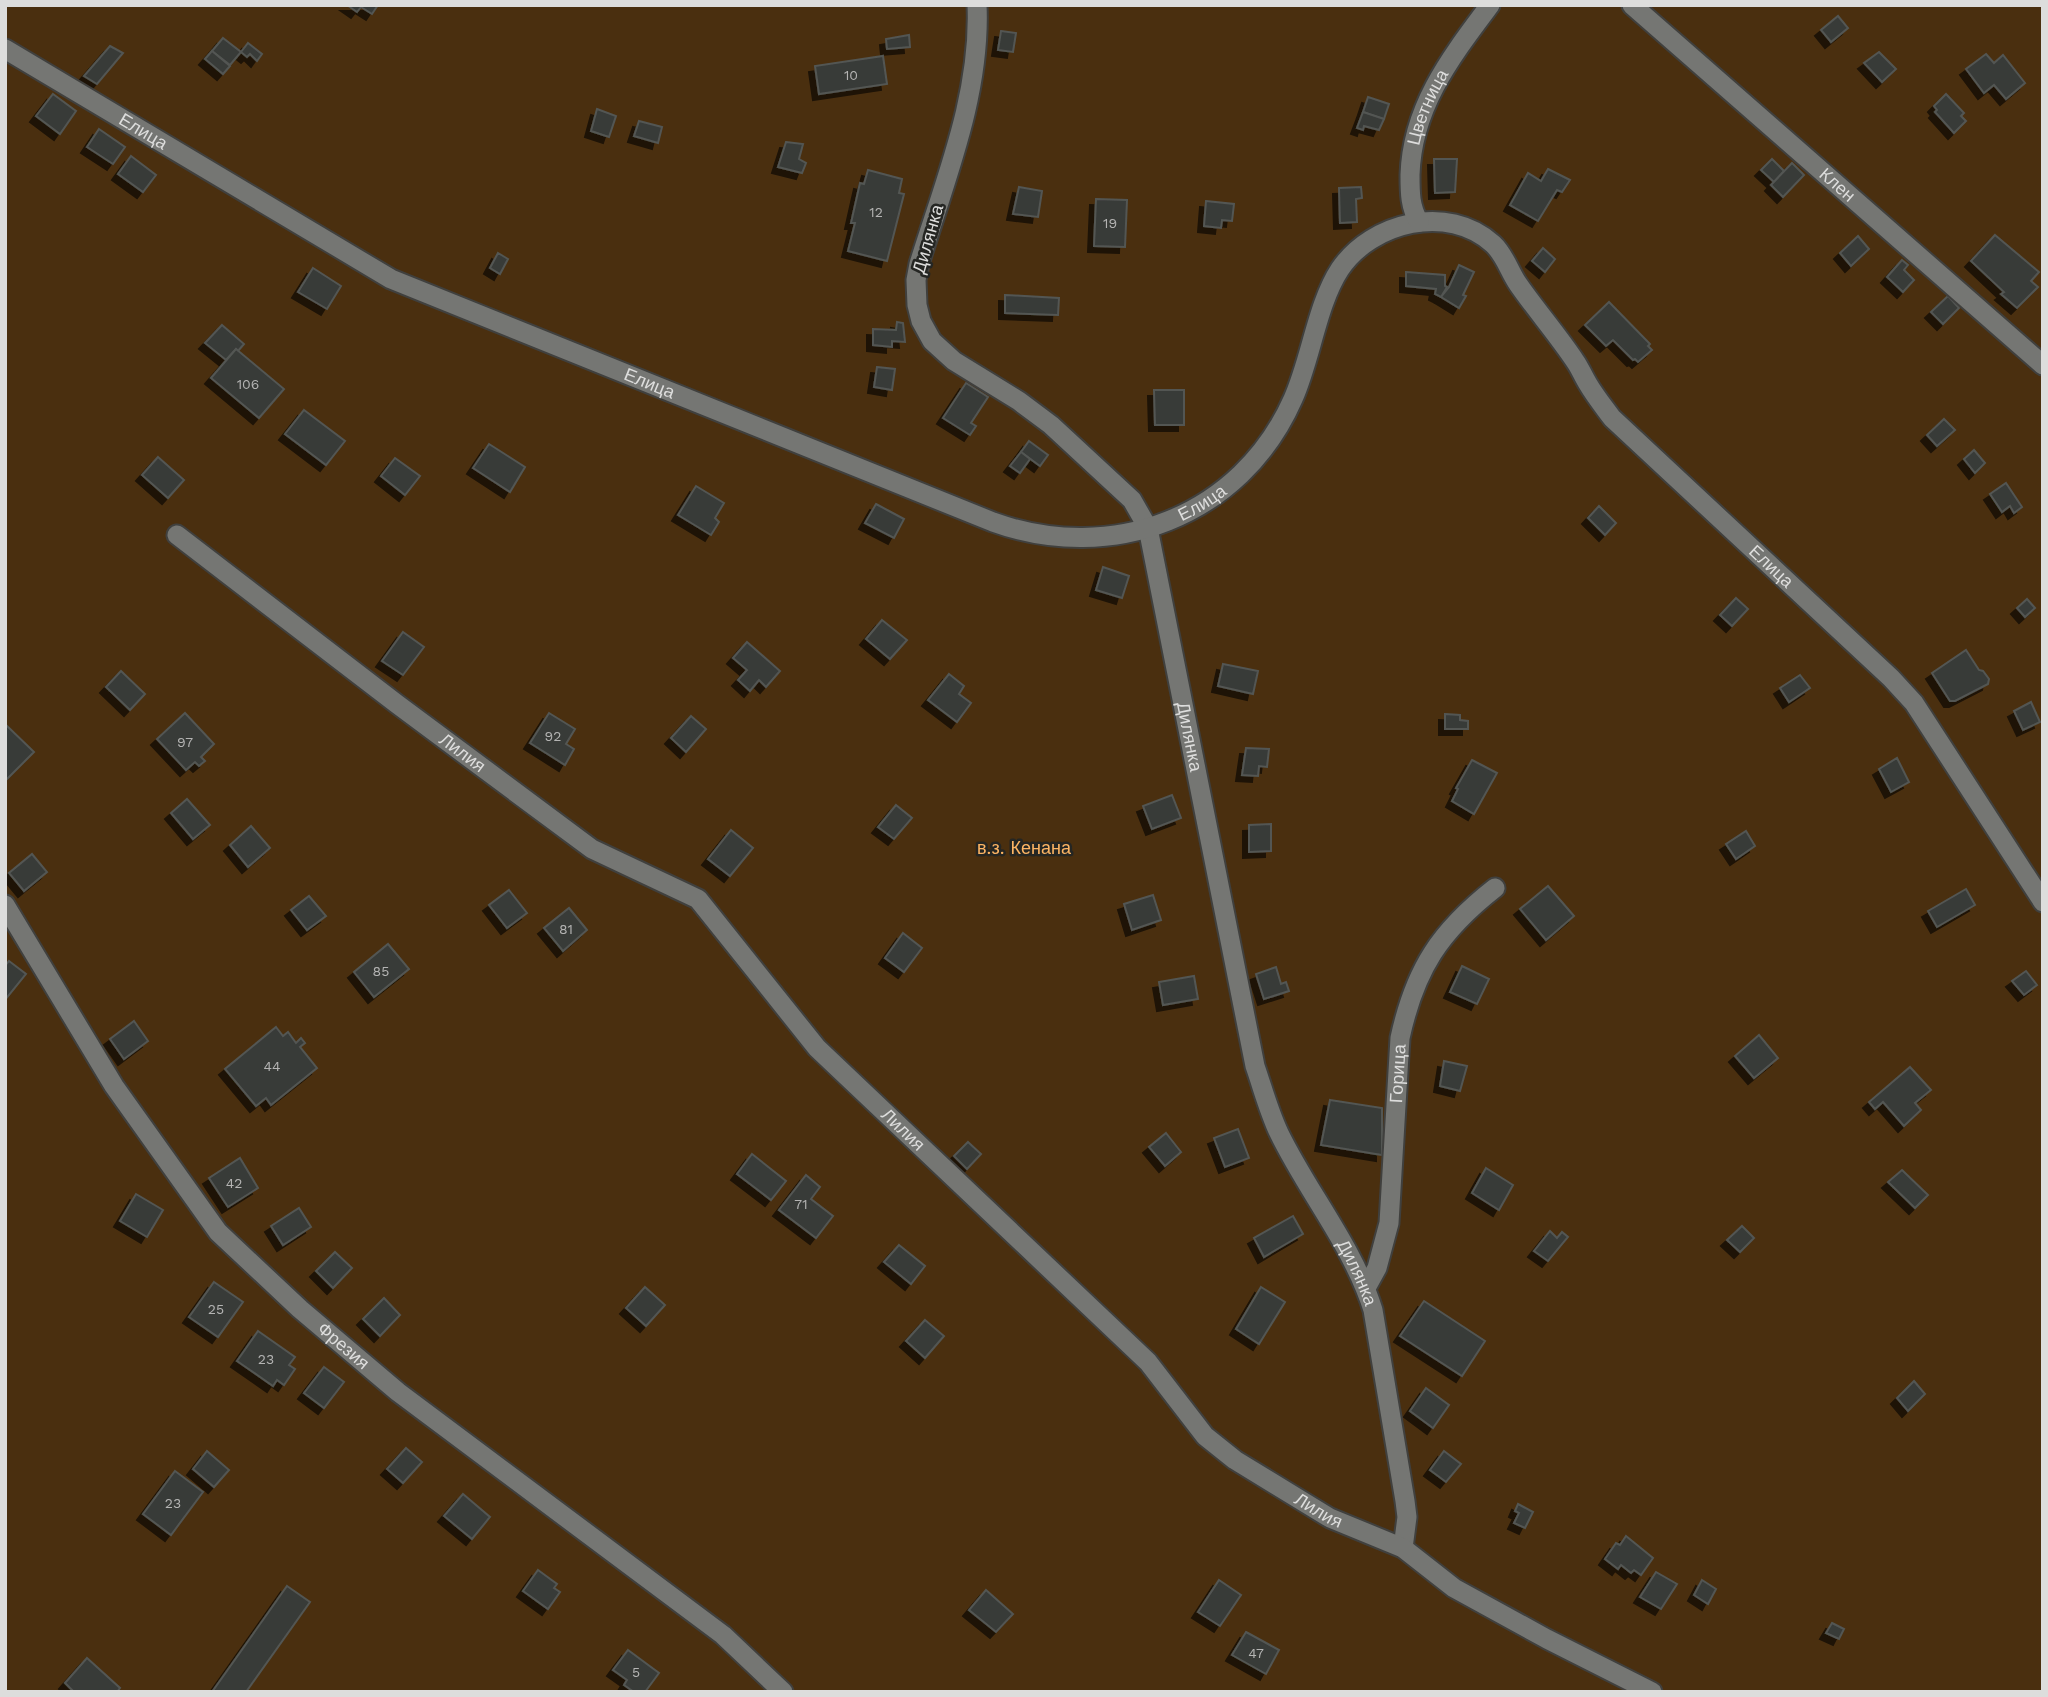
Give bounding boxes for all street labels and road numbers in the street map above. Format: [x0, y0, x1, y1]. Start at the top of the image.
street label: Цветница [1403, 64, 1453, 147]
street label: Елица [115, 108, 173, 154]
street label: Клен [1815, 163, 1860, 206]
street label: Дилянка [908, 201, 948, 276]
street label: Елица [621, 363, 679, 403]
street label: Елица [1174, 479, 1231, 525]
street label: Елица [1745, 540, 1799, 592]
street label: Дилянка [1173, 700, 1207, 774]
street label: Лилия [436, 728, 490, 776]
street label: Горица [1385, 1043, 1410, 1104]
street label: Лилия [877, 1104, 930, 1155]
street label: Дилянка [1333, 1235, 1382, 1309]
street label: Фрезия [314, 1318, 374, 1373]
street label: Лилия [1291, 1488, 1346, 1532]

